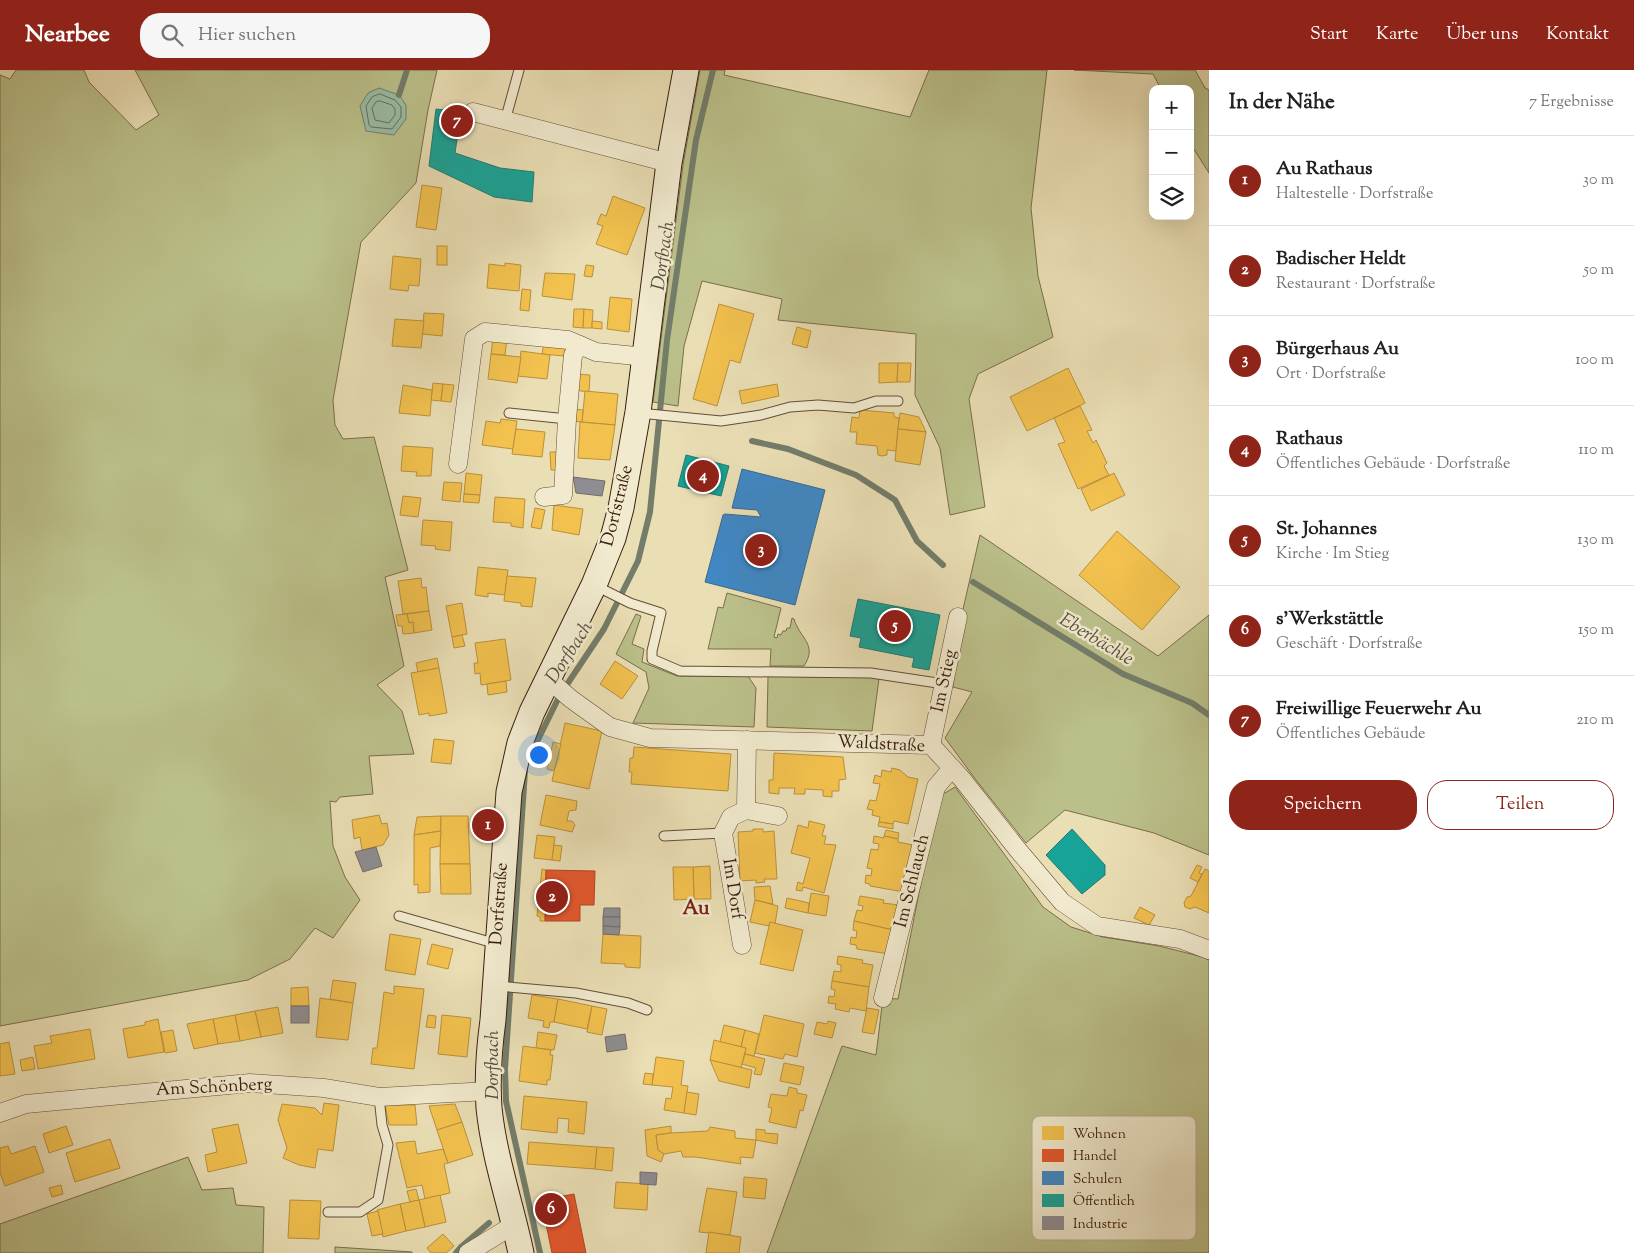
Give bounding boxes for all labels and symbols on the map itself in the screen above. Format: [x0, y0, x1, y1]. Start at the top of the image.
pin: 7 [441, 102, 473, 140]
water label: Dorfbach [646, 219, 682, 292]
pin: 4 [687, 457, 719, 495]
street label: Dorfstraße [595, 462, 641, 550]
pin: 3 [745, 531, 777, 569]
pin: 5 [879, 607, 911, 645]
water label: Eberbächle [1054, 607, 1139, 673]
water label: Dorfbach [540, 616, 601, 689]
street label: Im Stieg [926, 647, 964, 715]
street label: Waldstraße [836, 730, 926, 760]
your location [526, 742, 552, 768]
pin: 1 [472, 806, 504, 844]
street label: Im Schlauch [889, 831, 937, 931]
street label: Im Dorf [714, 857, 750, 922]
street label: Dorfstraße [484, 862, 516, 946]
pin: 2 [536, 878, 568, 916]
district label: Au [682, 895, 710, 924]
water label: Dorfbach [480, 1029, 507, 1100]
street label: Am Schönberg [155, 1072, 273, 1104]
legend [1032, 1116, 1196, 1240]
text: Wohnen [1073, 1125, 1126, 1145]
text: Handel [1073, 1147, 1117, 1167]
text: Schulen [1073, 1170, 1122, 1190]
pin: 6 [535, 1190, 567, 1228]
text: Öffentlich [1073, 1191, 1135, 1212]
text: Industrie [1073, 1215, 1128, 1235]

